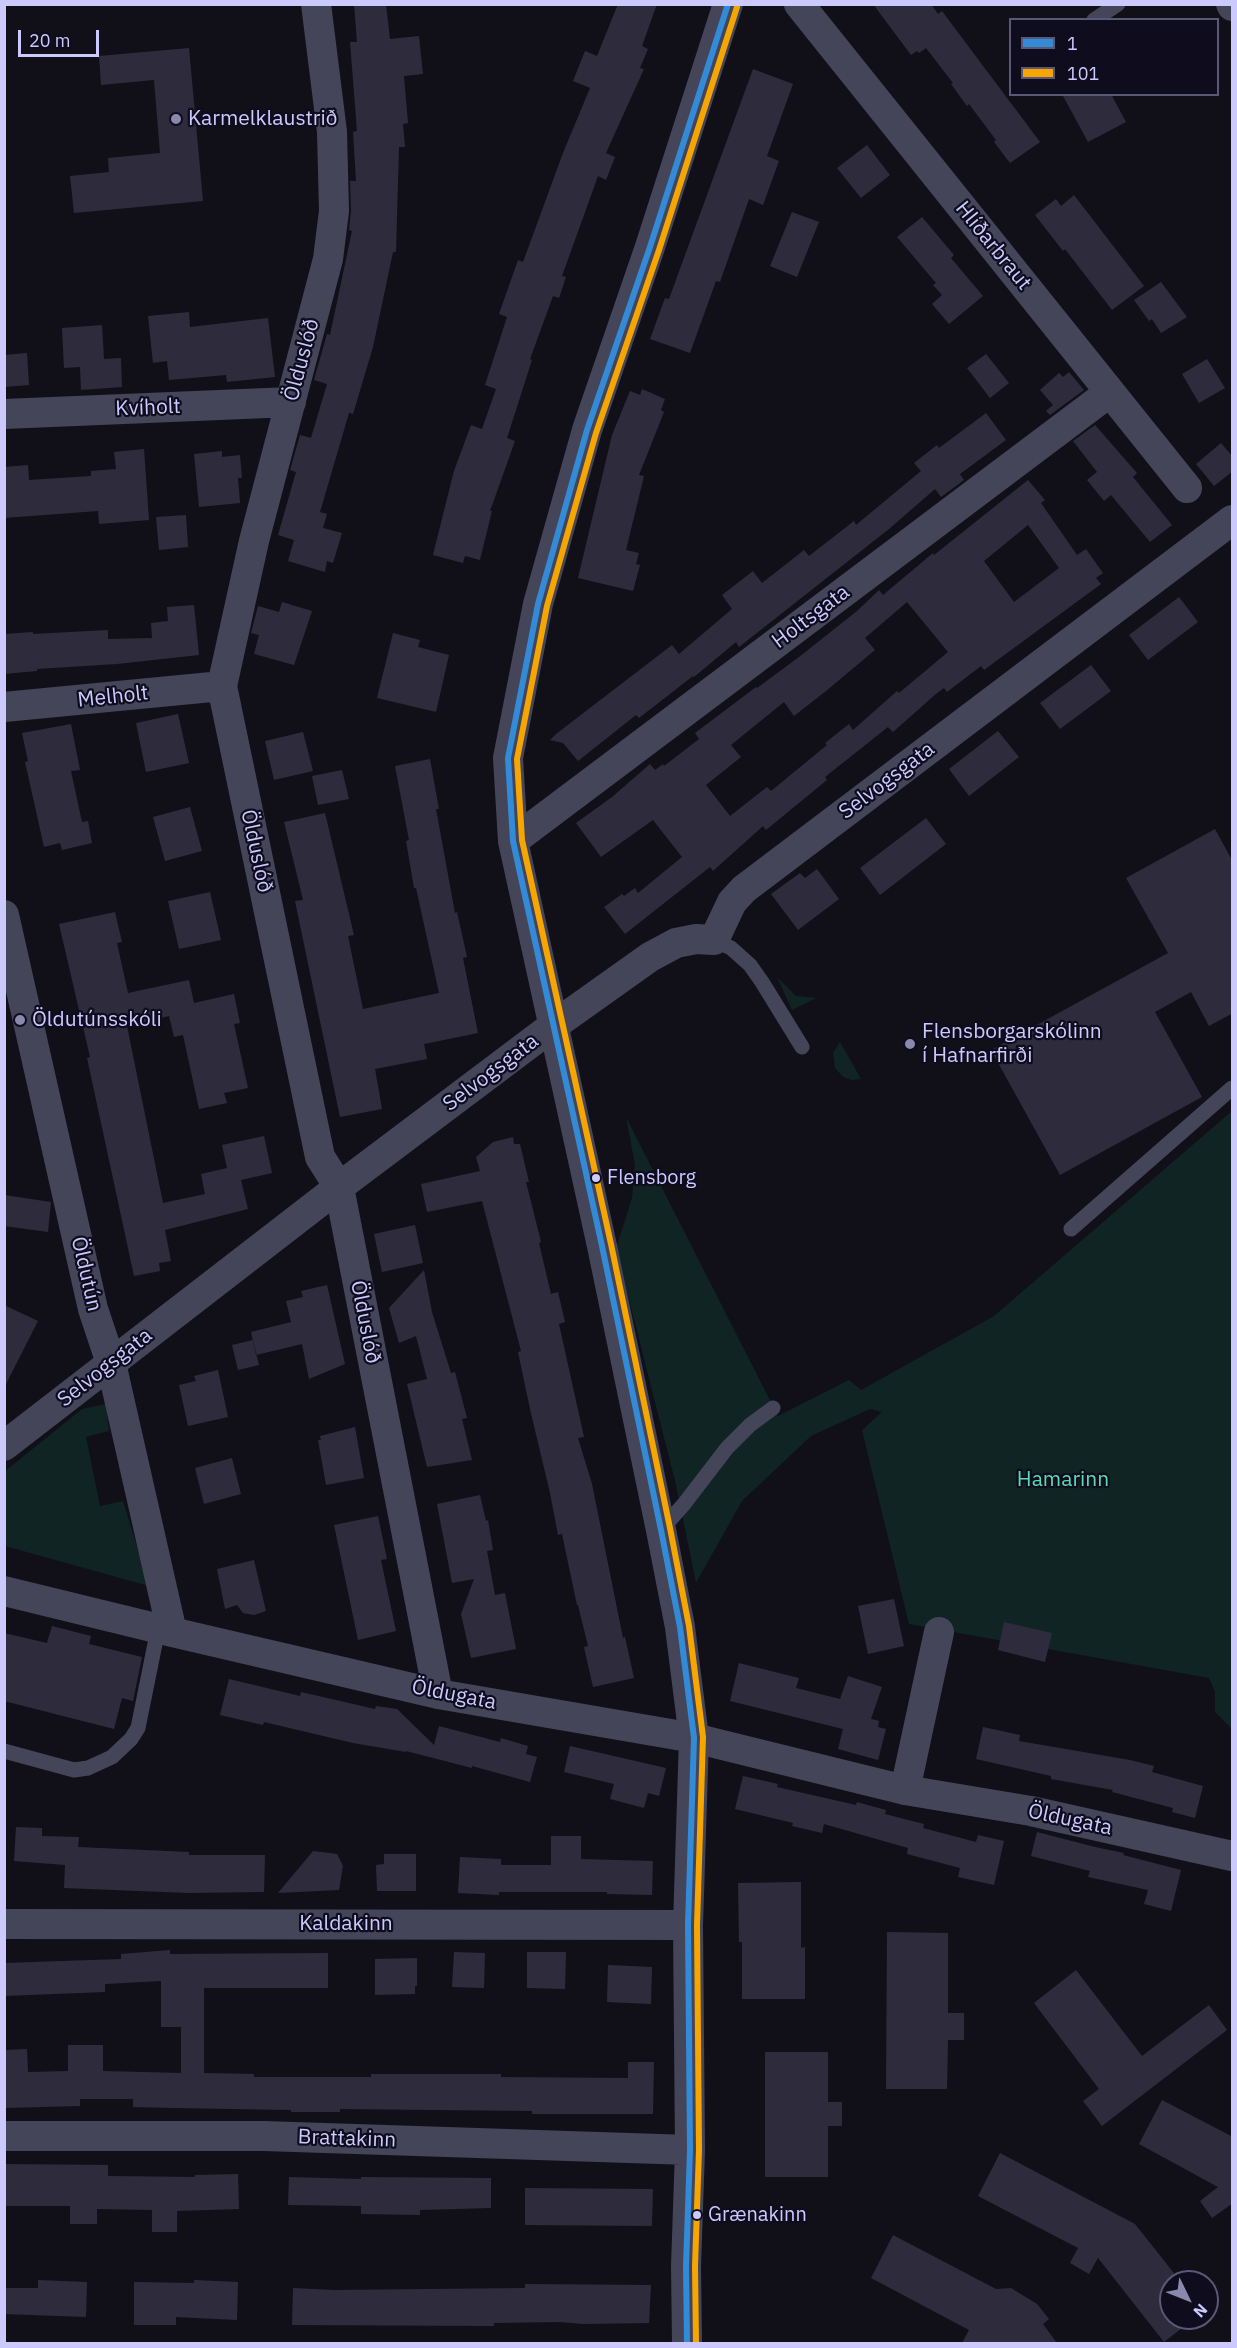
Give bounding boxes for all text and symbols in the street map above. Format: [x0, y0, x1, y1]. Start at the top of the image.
scale bar [21, 18, 102, 56]
legend [1009, 18, 1219, 96]
text: 20 m [29, 29, 71, 52]
text: 1 [1067, 32, 1078, 55]
text: 101 [1067, 62, 1099, 85]
place label: Karmelklaustrið [188, 106, 337, 132]
marker: Karmelklaustrið [169, 112, 183, 126]
street label: Hlíðarbraut [950, 197, 1036, 295]
street label: Ölduslóð [279, 316, 325, 404]
street label: Kvíholt [115, 394, 181, 422]
street label: Holtsgata [767, 580, 855, 654]
street label: Melholt [76, 681, 150, 713]
street label: Selvogsgata [834, 737, 940, 825]
street label: Ölduslóð [235, 807, 277, 895]
place label: Öldutúnsskóli [32, 1007, 162, 1033]
marker: Öldutúnsskóli [13, 1013, 27, 1027]
place label: Flensborgarskólinn í Hafnarfirði [922, 1019, 1102, 1069]
street label: Selvogsgata [438, 1029, 544, 1117]
marker: Flensborgarskólinn í Hafnarfirði [903, 1037, 917, 1051]
place label: Flensborg [607, 1166, 696, 1190]
marker: Flensborg [590, 1172, 602, 1184]
street label: Öldutún [65, 1234, 107, 1314]
street label: Ölduslóð [345, 1278, 385, 1366]
street label: Selvogsgata [53, 1323, 157, 1413]
park label: Hamarinn [1017, 1467, 1109, 1493]
street label: Öldugata [410, 1674, 498, 1716]
street label: Öldugata [1026, 1799, 1114, 1841]
street label: Kaldakinn [299, 1911, 393, 1937]
street label: Brattakinn [297, 2125, 397, 2153]
place label: Grænakinn [708, 2203, 807, 2227]
marker: Grænakinn [691, 2209, 703, 2221]
north arrow [1159, 2270, 1219, 2330]
text: N [1189, 2300, 1212, 2322]

